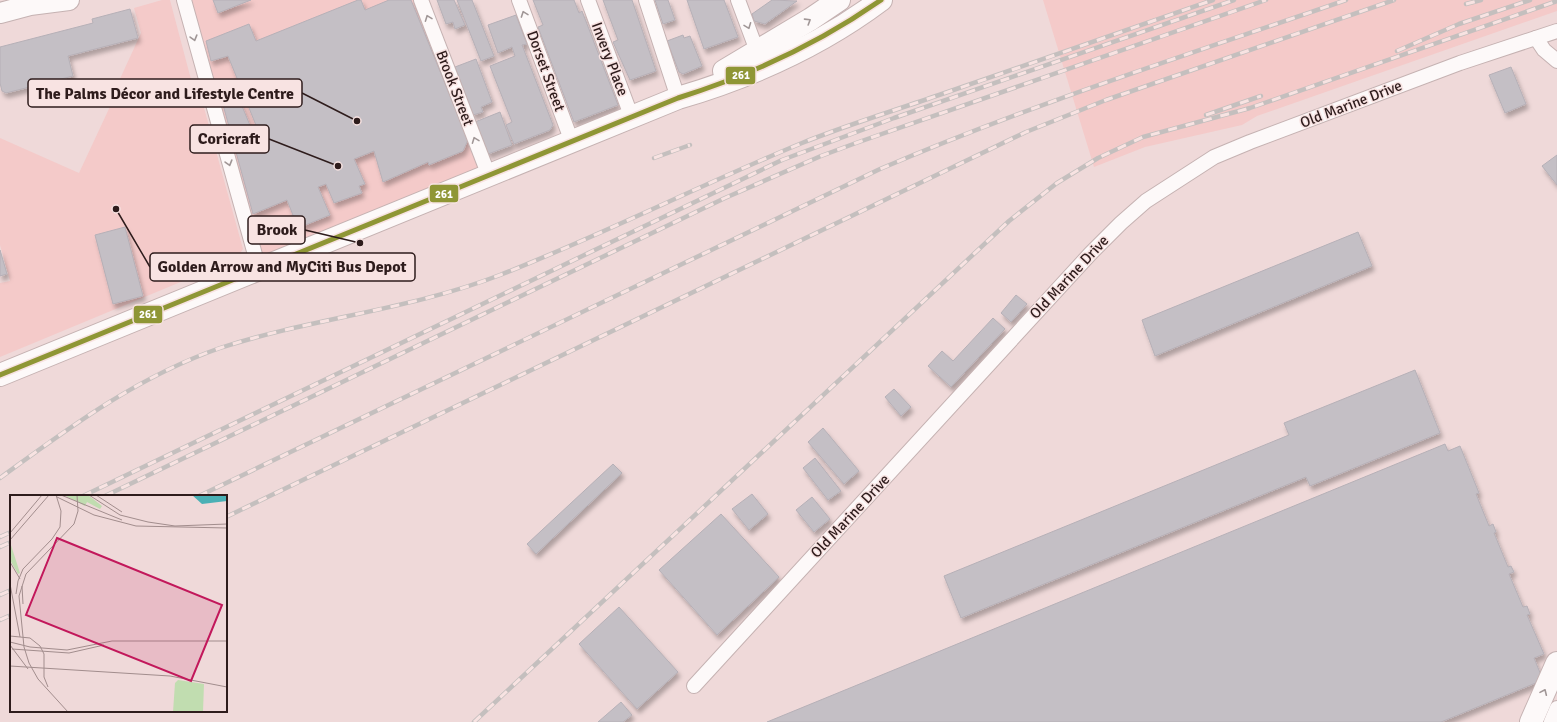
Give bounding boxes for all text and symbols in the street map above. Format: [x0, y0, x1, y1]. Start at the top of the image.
one-way arrow [521, 10, 529, 17]
one-way arrow [424, 15, 432, 22]
one-way arrow [804, 18, 811, 26]
street label: Invery Place [588, 20, 632, 98]
one-way arrow [743, 22, 751, 29]
street label: Dorset Street [523, 28, 569, 114]
one-way arrow [189, 34, 198, 41]
street label: Brook Street [432, 48, 478, 128]
line badge: 261 [725, 66, 756, 85]
text: 261 [732, 69, 750, 82]
street label: Old Marine Drive [1298, 76, 1404, 132]
callout: The Palms Décor and Lifestyle Centre [28, 79, 302, 107]
text: The Palms Décor and Lifestyle Centre [36, 84, 294, 104]
callout: Coricraft [190, 125, 269, 153]
text: Coricraft [198, 129, 260, 149]
one-way arrow [471, 136, 479, 143]
one-way arrow [225, 159, 233, 166]
line badge: 261 [429, 184, 459, 203]
text: 261 [435, 188, 453, 201]
callout: Brook [248, 216, 305, 244]
text: Brook [257, 220, 298, 240]
street label: Old Marine Drive [1026, 232, 1112, 322]
callout: Golden Arrow and MyCiti Bus Depot [150, 253, 415, 281]
text: Golden Arrow and MyCiti Bus Depot [157, 257, 407, 277]
line badge: 261 [133, 305, 163, 324]
text: 261 [139, 308, 157, 321]
street label: Old Marine Drive [807, 471, 893, 561]
inset map [10, 495, 227, 712]
one-way arrow [1539, 689, 1547, 697]

